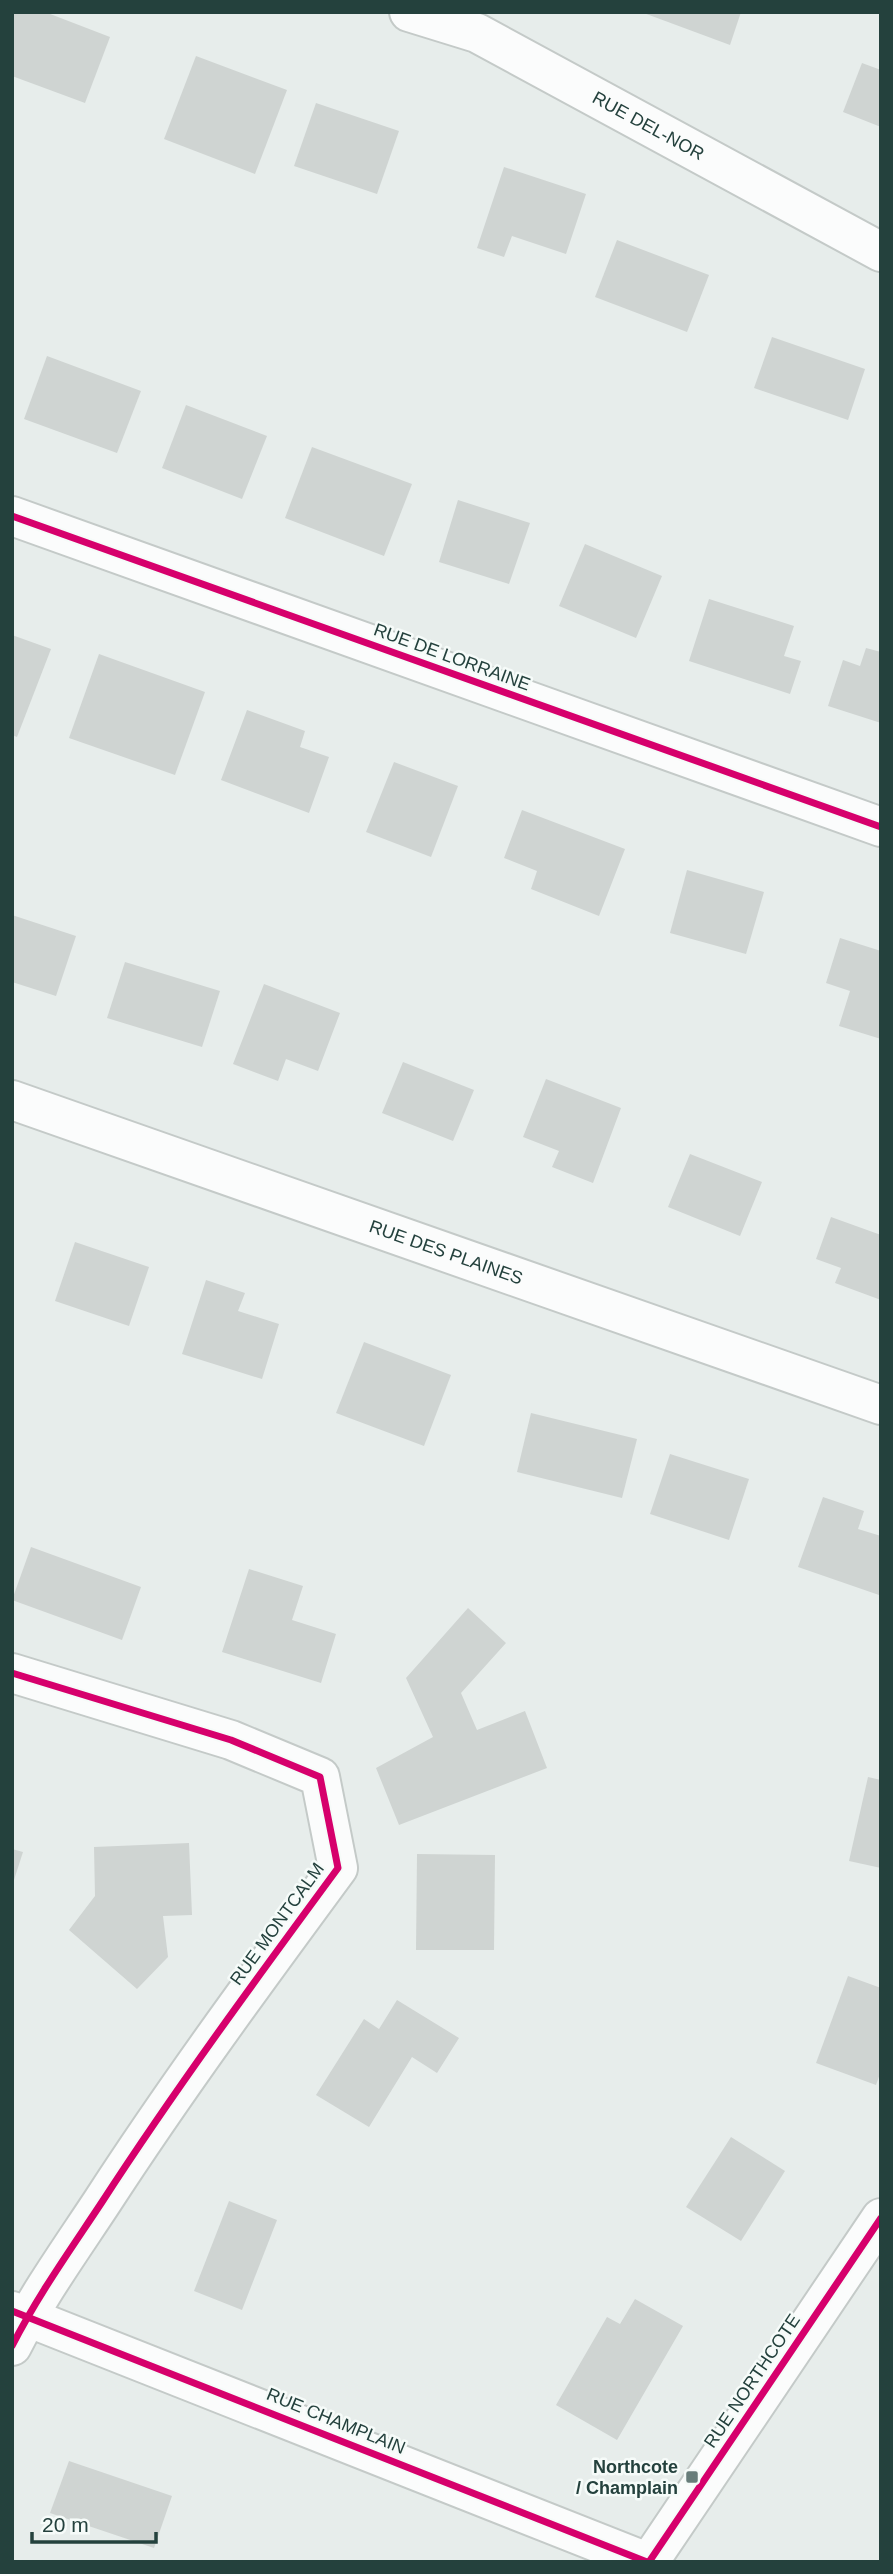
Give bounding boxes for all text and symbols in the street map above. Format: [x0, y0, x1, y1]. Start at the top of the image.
street label: RUE DEL-NOR [589, 87, 708, 164]
street label: RUE DE LORRAINE [371, 619, 533, 695]
street label: RUE DES PLAINES [367, 1216, 525, 1288]
street label: RUE MONTCALM [226, 1859, 328, 1989]
street label: RUE NORTHCOTE [700, 2310, 804, 2452]
street label: RUE CHAMPLAIN [264, 2384, 408, 2458]
place label: Northcote / Champlain [576, 2457, 678, 2498]
marker: Northcote / Champlain [684, 2469, 700, 2485]
scale bar [32, 2500, 156, 2544]
text: 20 m [42, 2513, 89, 2536]

